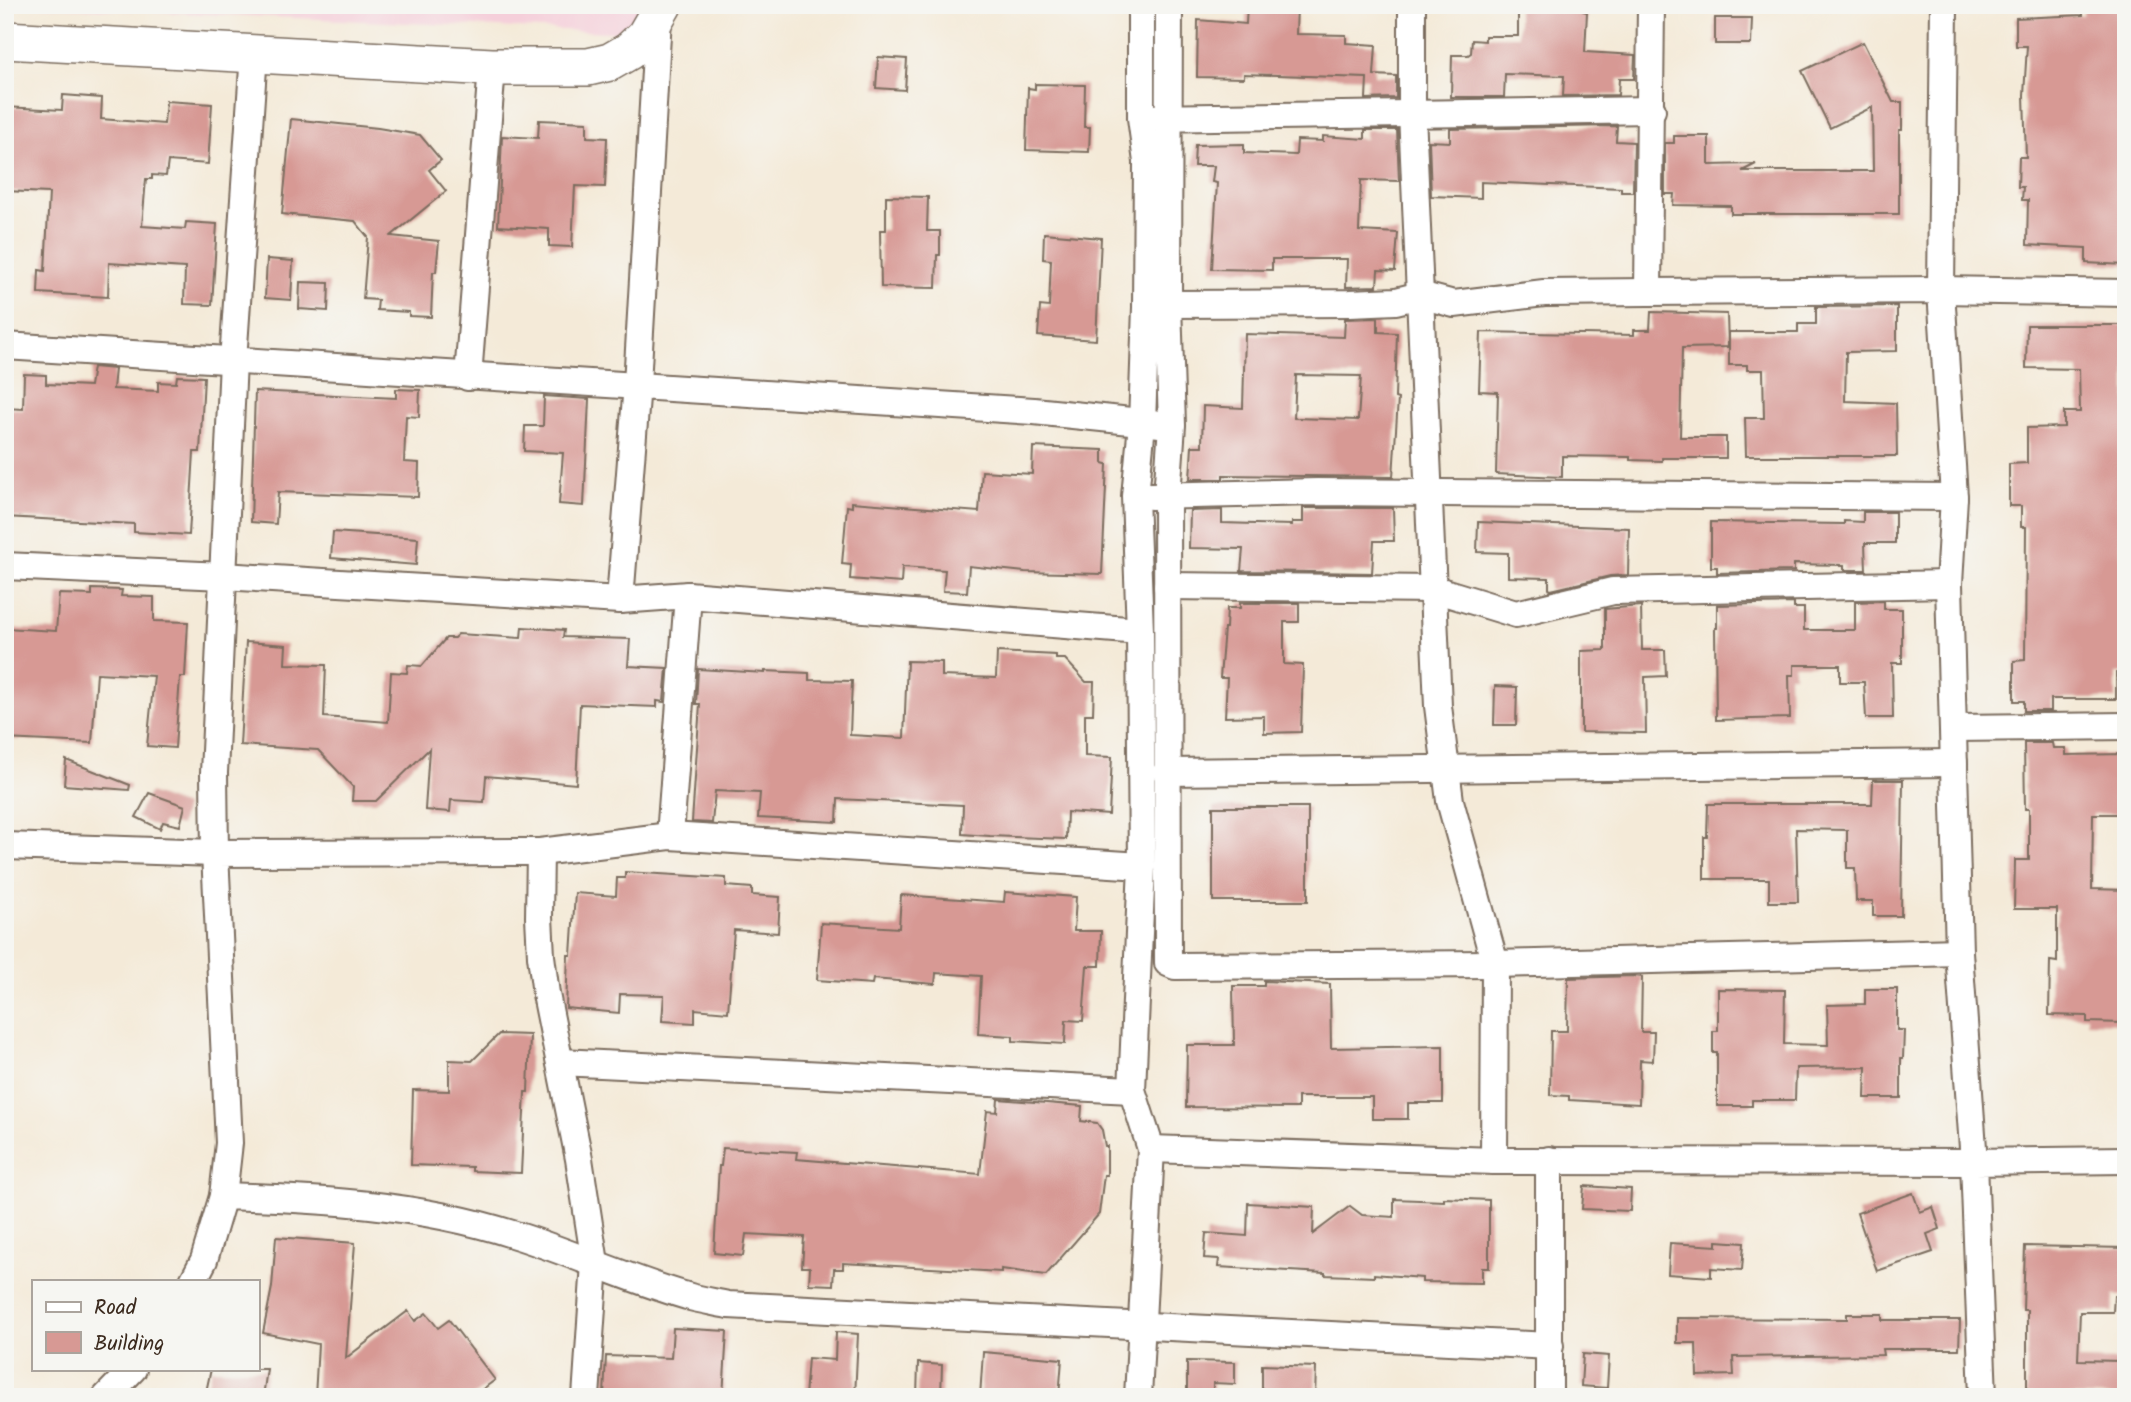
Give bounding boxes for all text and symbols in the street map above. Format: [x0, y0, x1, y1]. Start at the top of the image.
legend [32, 1280, 259, 1370]
text: Road [94, 1292, 137, 1325]
text: Building [94, 1328, 164, 1361]

